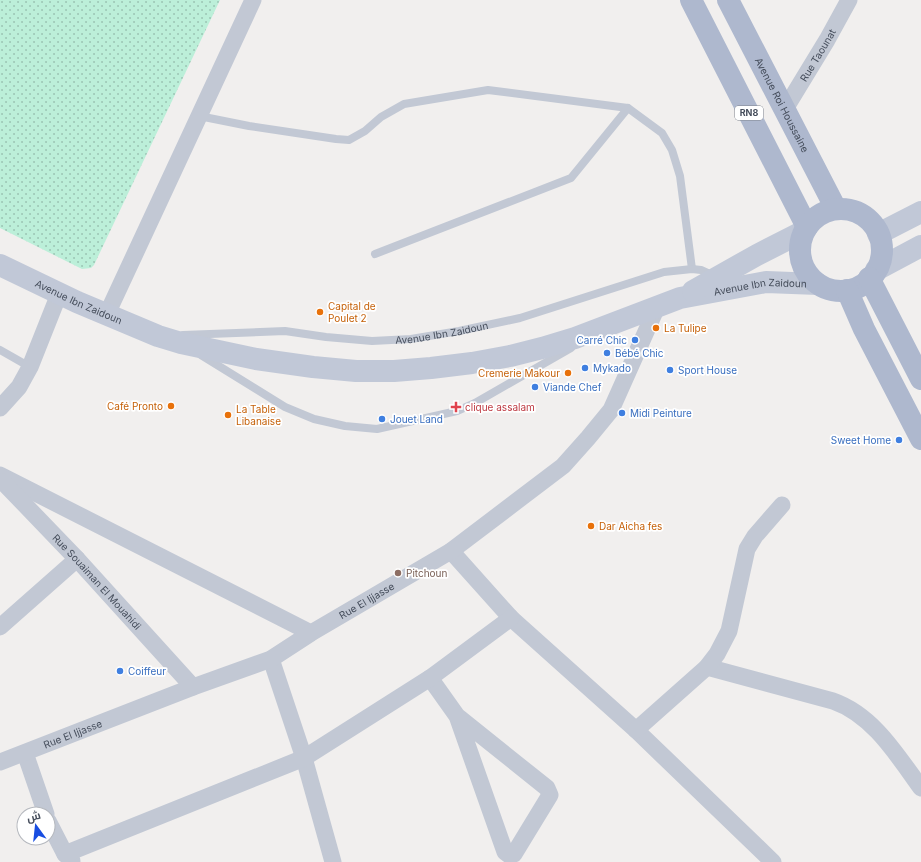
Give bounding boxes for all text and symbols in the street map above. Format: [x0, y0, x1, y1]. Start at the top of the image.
street label: Rue Taounat [797, 26, 838, 84]
street label: Avenue Roi Houssaine [753, 55, 812, 154]
road number: RN8 [735, 106, 763, 120]
street label: Avenue Ibn Zaidoun [713, 276, 807, 298]
street label: Avenue Ibn Zaidoun [34, 277, 124, 326]
place label: Capital de Poulet 2 [328, 300, 376, 324]
marker: Capital de Poulet 2 [315, 307, 325, 317]
street label: Avenue Ibn Zaidoun [395, 319, 489, 346]
place label: La Tulipe [664, 322, 707, 334]
marker: La Tulipe [651, 323, 661, 333]
place label: Carré Chic [577, 334, 627, 346]
marker: Carré Chic [630, 335, 640, 345]
place label: Bébé Chic [615, 347, 664, 359]
marker: Bébé Chic [602, 348, 612, 358]
place label: Mykado [593, 362, 631, 374]
marker: Mykado [580, 363, 590, 373]
place label: Sport House [678, 364, 737, 376]
marker: Sport House [665, 365, 675, 375]
place label: Cremerie Makour [478, 367, 560, 379]
marker: Cremerie Makour [563, 368, 573, 378]
place label: Viande Chef [543, 381, 602, 393]
marker: Viande Chef [530, 382, 540, 392]
place label: Café Pronto [107, 400, 163, 412]
marker: Café Pronto [166, 401, 176, 411]
marker: clique assalam [450, 401, 462, 413]
place label: clique assalam [465, 401, 535, 413]
place label: La Table Libanaise [236, 403, 281, 427]
place label: Midi Peinture [630, 407, 692, 419]
marker: Midi Peinture [617, 408, 627, 418]
marker: La Table Libanaise [223, 410, 233, 420]
place label: Jouet Land [390, 413, 443, 425]
marker: Jouet Land [377, 414, 387, 424]
place label: Sweet Home [831, 434, 891, 446]
marker: Sweet Home [894, 435, 904, 445]
place label: Dar Aicha fes [599, 520, 662, 532]
marker: Dar Aicha fes [586, 521, 596, 531]
street label: Rue Souaiman El Mouahidi [50, 531, 144, 632]
place label: Pitchoun [406, 567, 448, 579]
marker: Pitchoun [393, 568, 403, 578]
street label: Rue El Ijjasse [337, 580, 396, 621]
place label: Coiffeur [128, 665, 166, 677]
marker: Coiffeur [115, 666, 125, 676]
street label: Rue El Ijjasse [42, 717, 104, 751]
north arrow [16, 806, 56, 846]
text: ش [25, 808, 42, 825]

